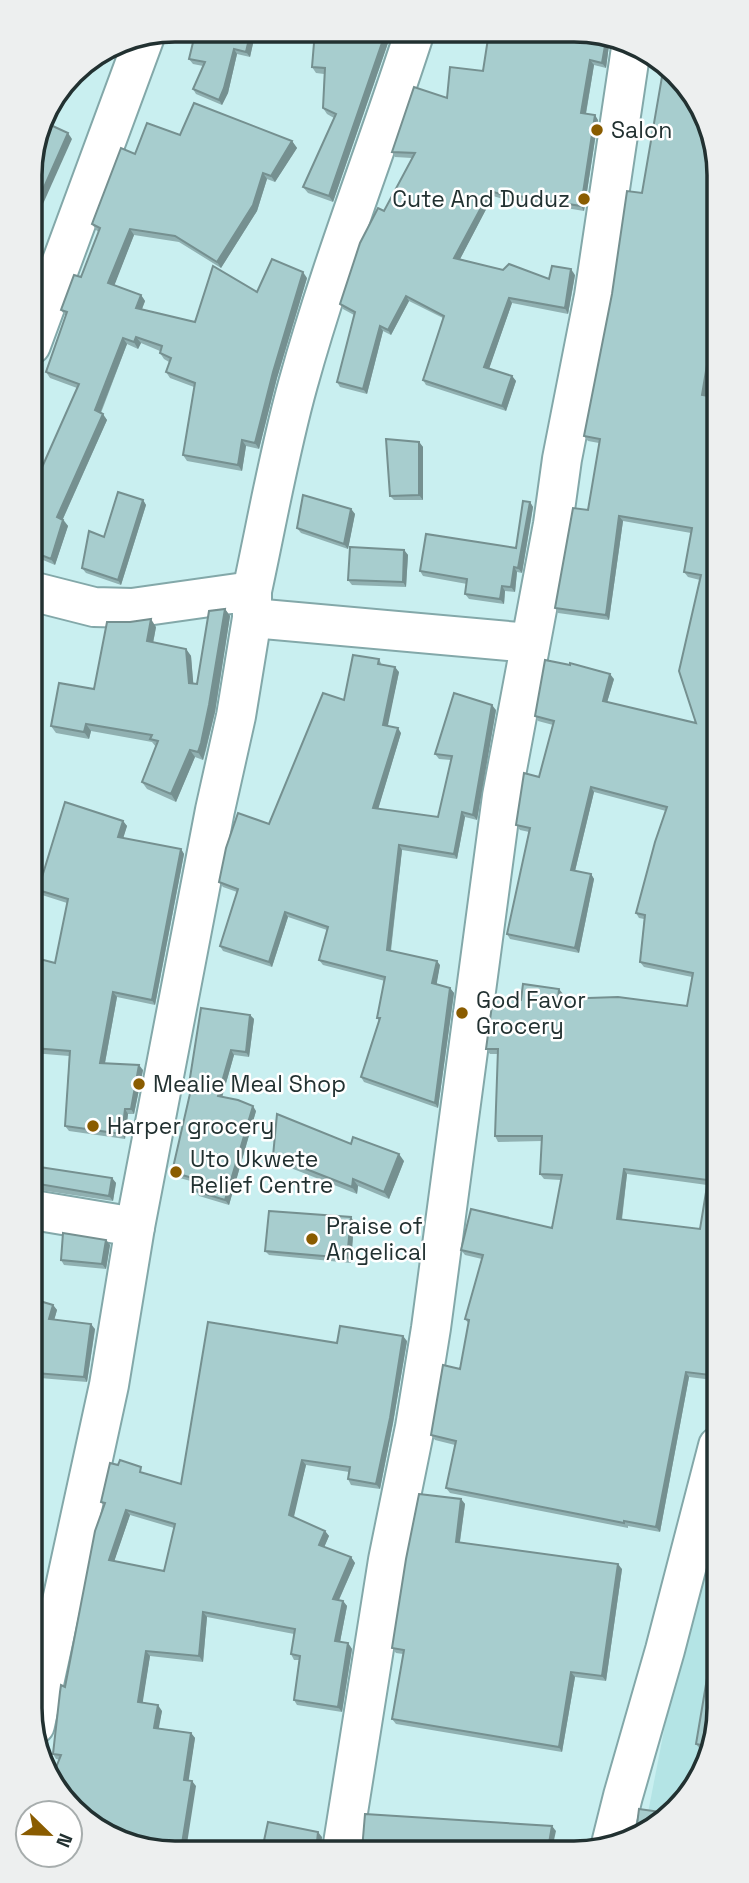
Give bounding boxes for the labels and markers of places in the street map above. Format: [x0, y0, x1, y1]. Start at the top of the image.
place label: Salon [611, 115, 672, 145]
marker: Salon [589, 122, 605, 138]
place label: Cute And Duduz [392, 184, 570, 214]
marker: Cute And Duduz [576, 191, 592, 207]
place label: God Favor Grocery [476, 985, 586, 1041]
marker: God Favor Grocery [454, 1005, 470, 1021]
place label: Mealie Meal Shop [153, 1069, 346, 1099]
marker: Mealie Meal Shop [131, 1076, 147, 1092]
place label: Harper grocery [107, 1111, 274, 1141]
marker: Harper grocery [85, 1118, 101, 1134]
place label: Uto Ukwete Relief Centre [190, 1144, 333, 1200]
marker: Uto Ukwete Relief Centre [168, 1164, 184, 1180]
place label: Praise of Angelical [326, 1211, 427, 1267]
marker: Praise of Angelical [304, 1231, 320, 1247]

